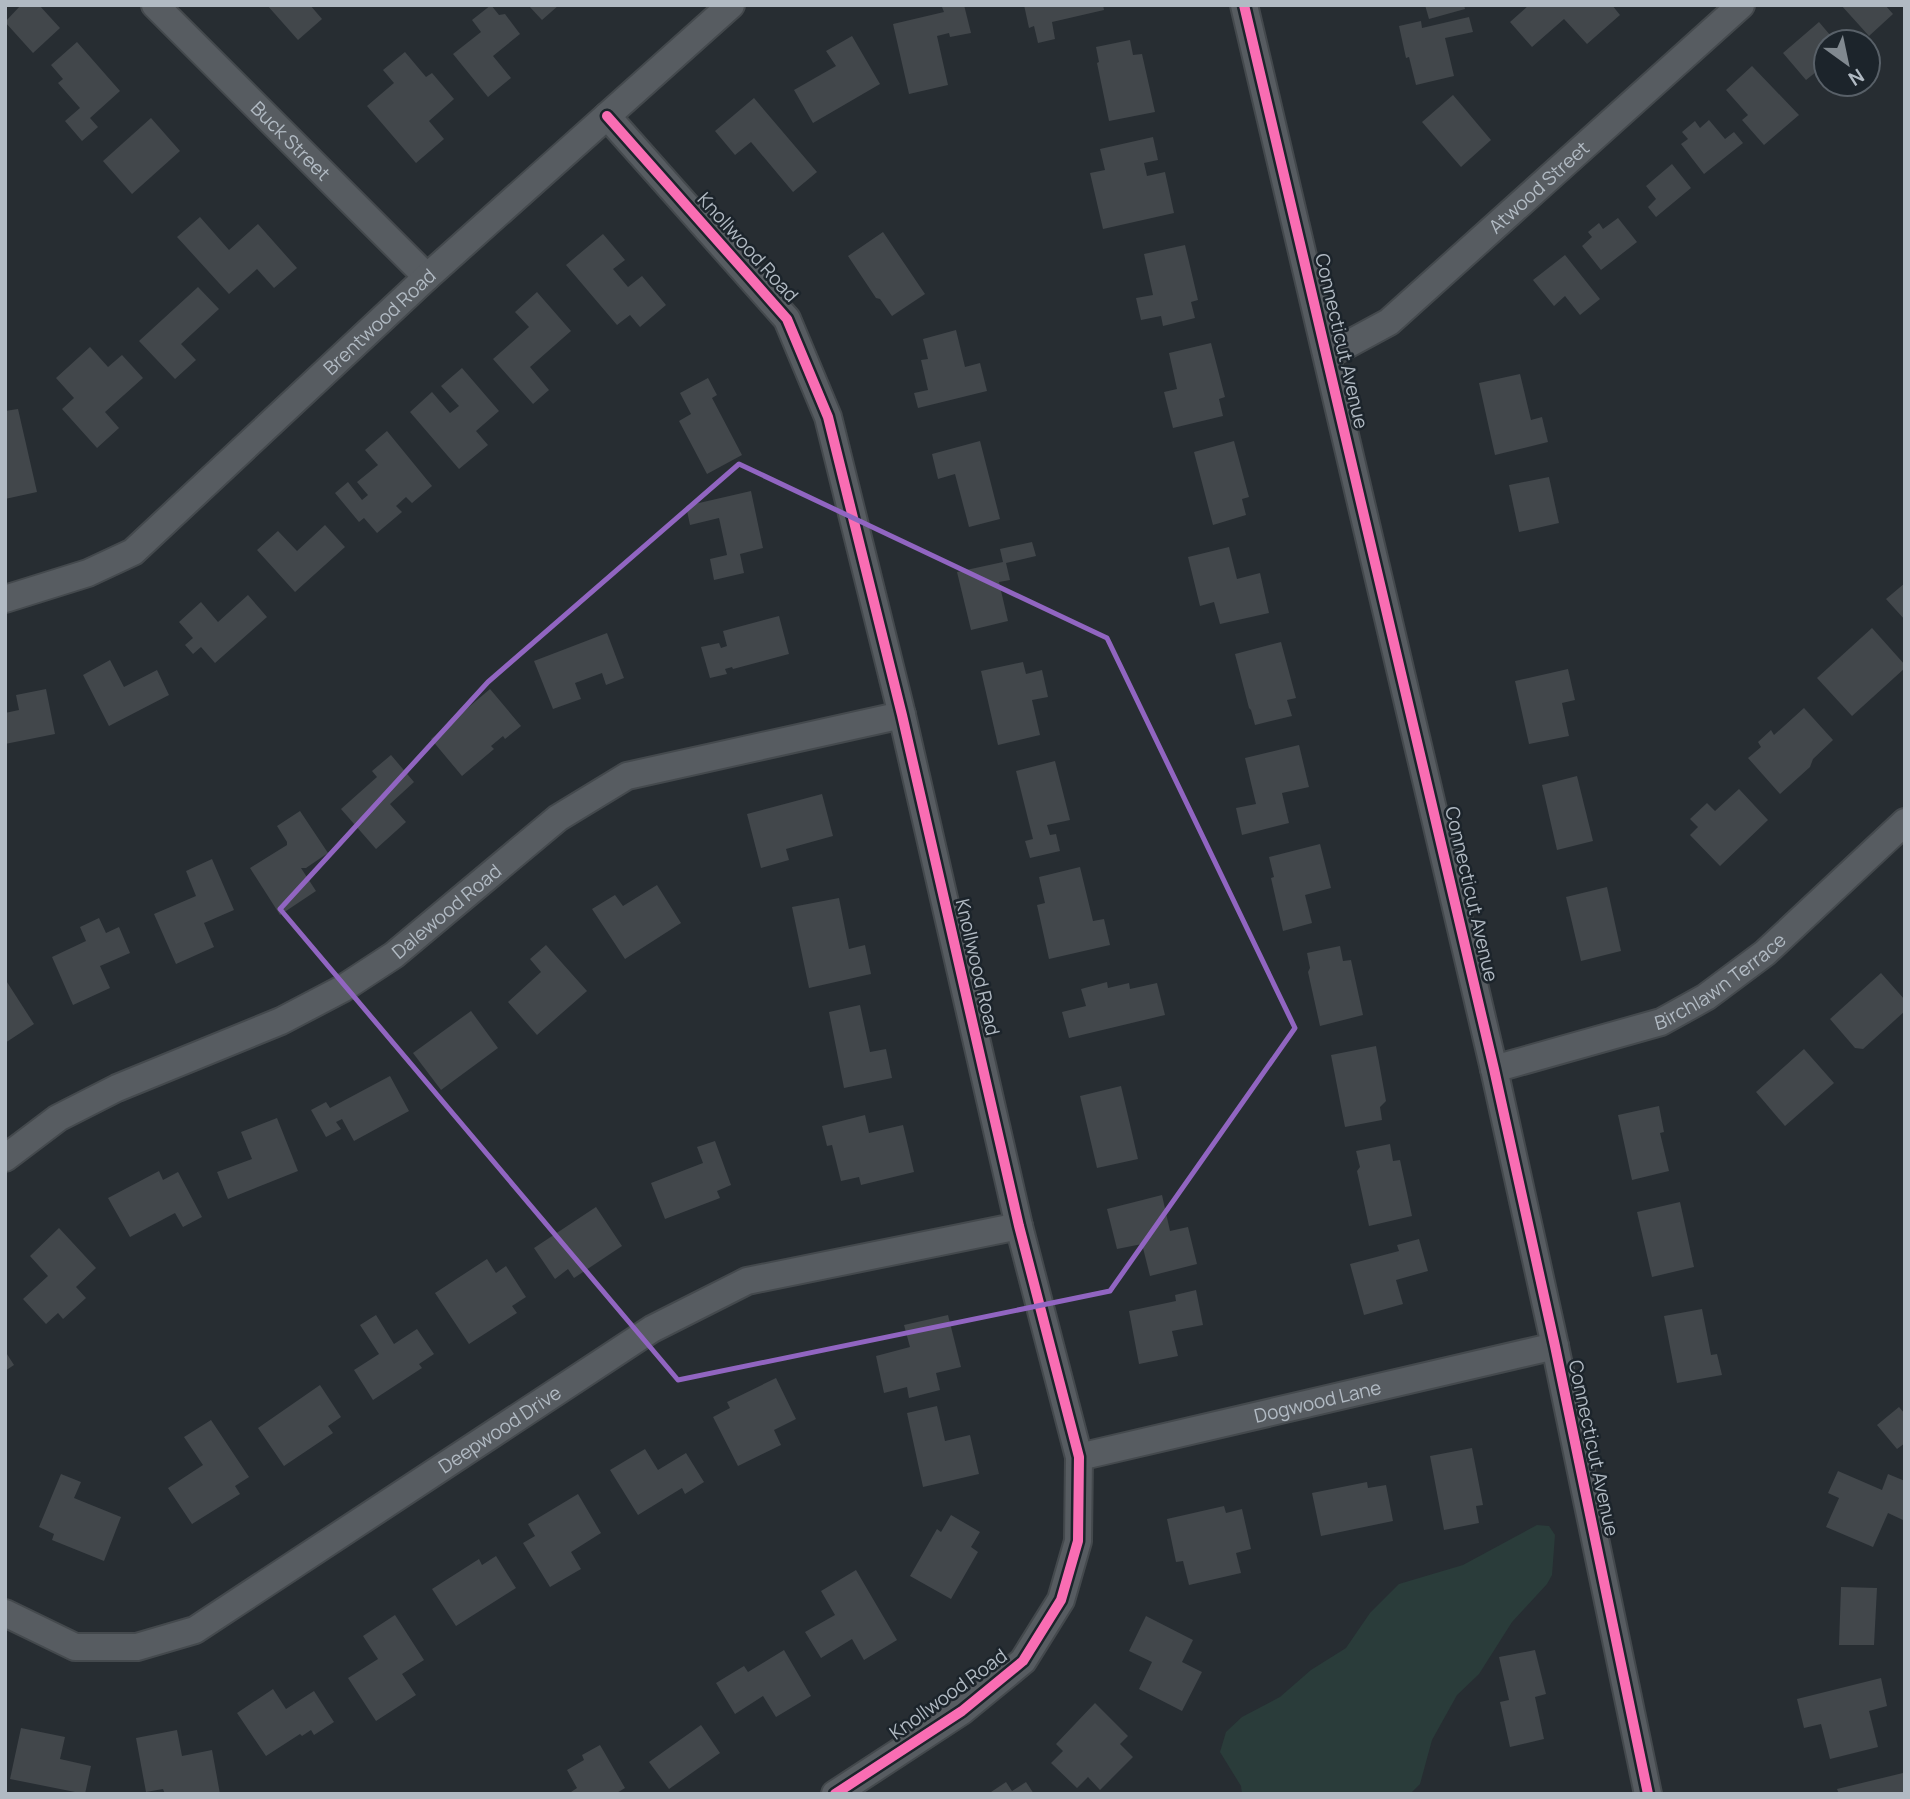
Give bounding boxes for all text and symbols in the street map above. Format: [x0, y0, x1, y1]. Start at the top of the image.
north arrow [1812, 28, 1882, 98]
text: N [1843, 63, 1869, 92]
street label: Buck Street [245, 95, 336, 186]
street label: Atwood Street [1483, 135, 1595, 239]
street label: Knollwood Road [692, 187, 804, 307]
street label: Connecticut Avenue [1309, 251, 1375, 431]
street label: Brentwood Road [318, 262, 441, 381]
street label: Connecticut Avenue [1439, 804, 1505, 984]
street label: Dalewood Road [386, 858, 507, 965]
street label: Knollwood Road [950, 896, 1006, 1038]
street label: Birchlawn Terrace [1652, 927, 1791, 1036]
street label: Connecticut Avenue [1563, 1358, 1625, 1538]
street label: Dogwood Lane [1252, 1374, 1384, 1429]
street label: Deepwood Drive [433, 1380, 566, 1479]
street label: Knollwood Road [884, 1643, 1012, 1745]

